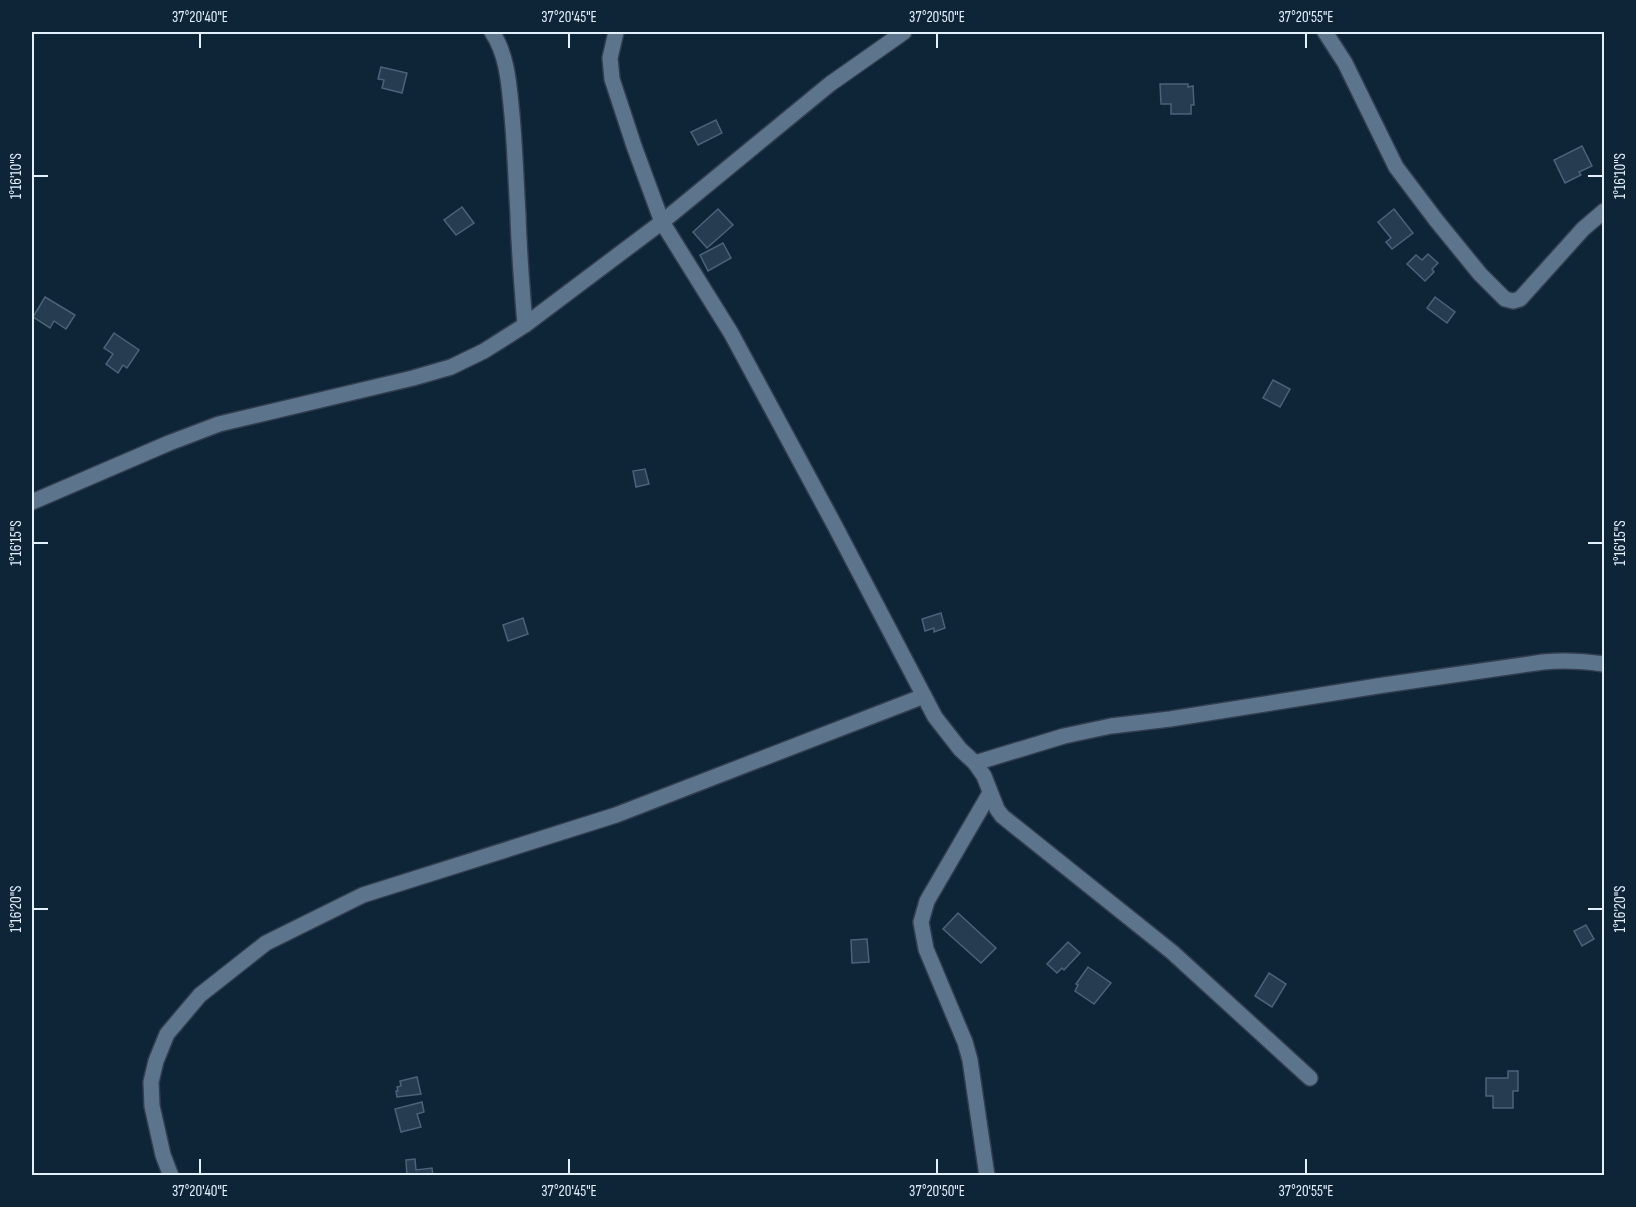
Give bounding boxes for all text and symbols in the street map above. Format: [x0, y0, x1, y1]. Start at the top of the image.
text: 37°20'40"E [172, 8, 228, 27]
text: 37°20'45"E [541, 8, 597, 27]
text: 37°20'50"E [909, 8, 965, 27]
text: 37°20'55"E [1278, 8, 1334, 27]
text: 1°16'10"S [7, 153, 26, 199]
text: 1°16'10"S [1611, 153, 1630, 199]
text: 1°16'15"S [7, 520, 26, 566]
text: 1°16'15"S [1611, 520, 1630, 566]
text: 1°16'20"S [7, 886, 26, 932]
text: 1°16'20"S [1611, 886, 1630, 932]
text: 37°20'40"E [172, 1182, 228, 1201]
text: 37°20'45"E [541, 1182, 597, 1201]
text: 37°20'50"E [909, 1182, 965, 1201]
text: 37°20'55"E [1278, 1182, 1334, 1201]

